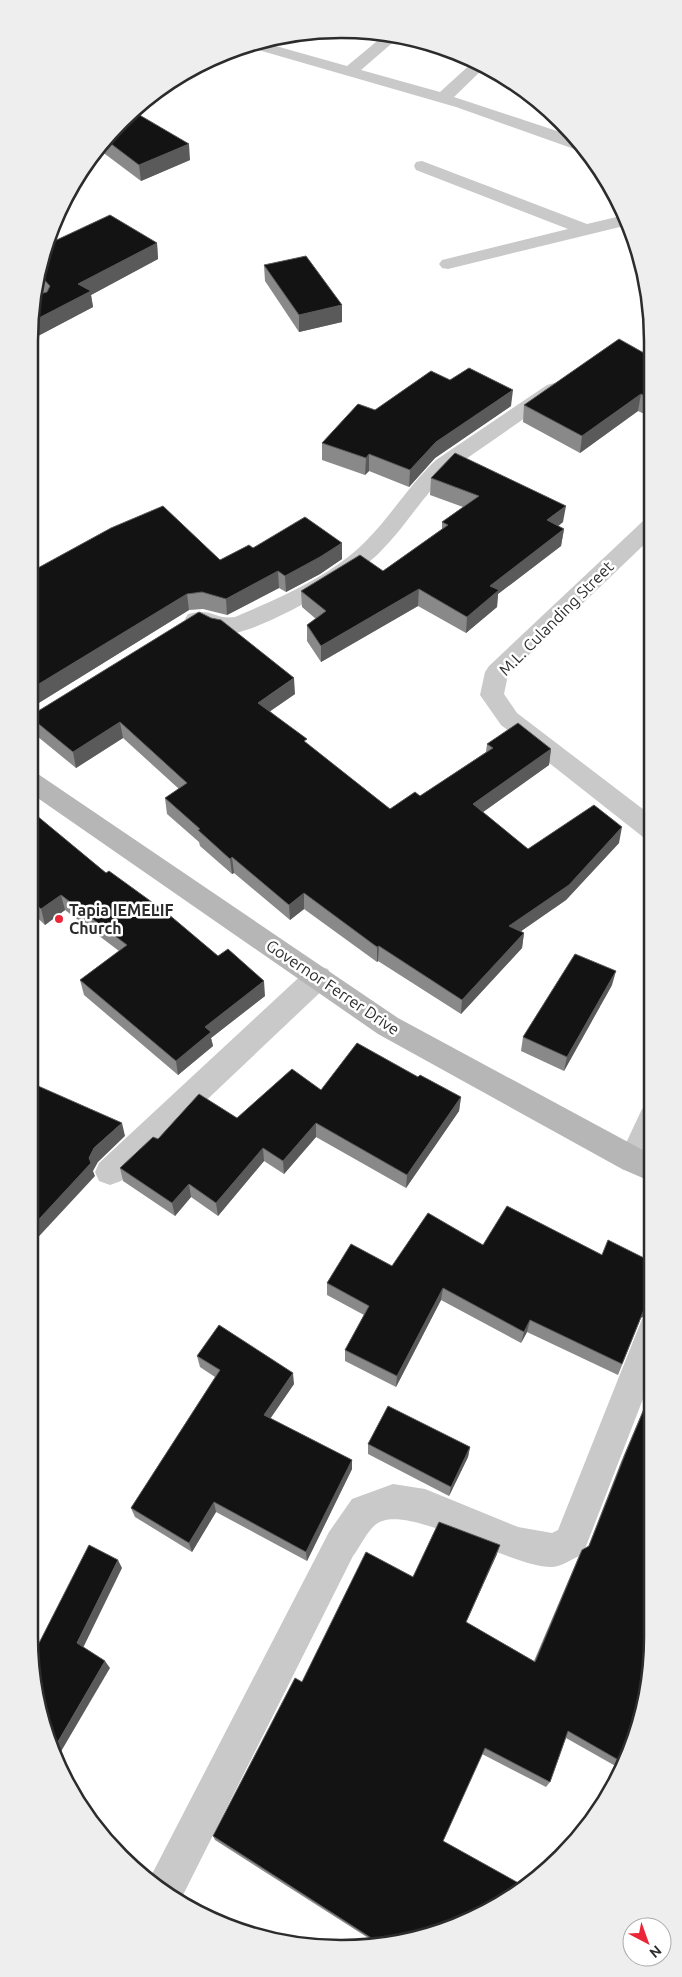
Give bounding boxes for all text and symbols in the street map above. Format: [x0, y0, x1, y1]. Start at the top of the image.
street label: M.L. Culanding Street [495, 557, 617, 679]
place label: Tapia IEMELIF Church [69, 901, 173, 937]
marker: Tapia IEMELIF Church [53, 913, 65, 925]
street label: Governor Ferrer Drive [263, 936, 403, 1038]
north arrow [622, 1917, 672, 1967]
text: N [646, 1942, 665, 1961]

